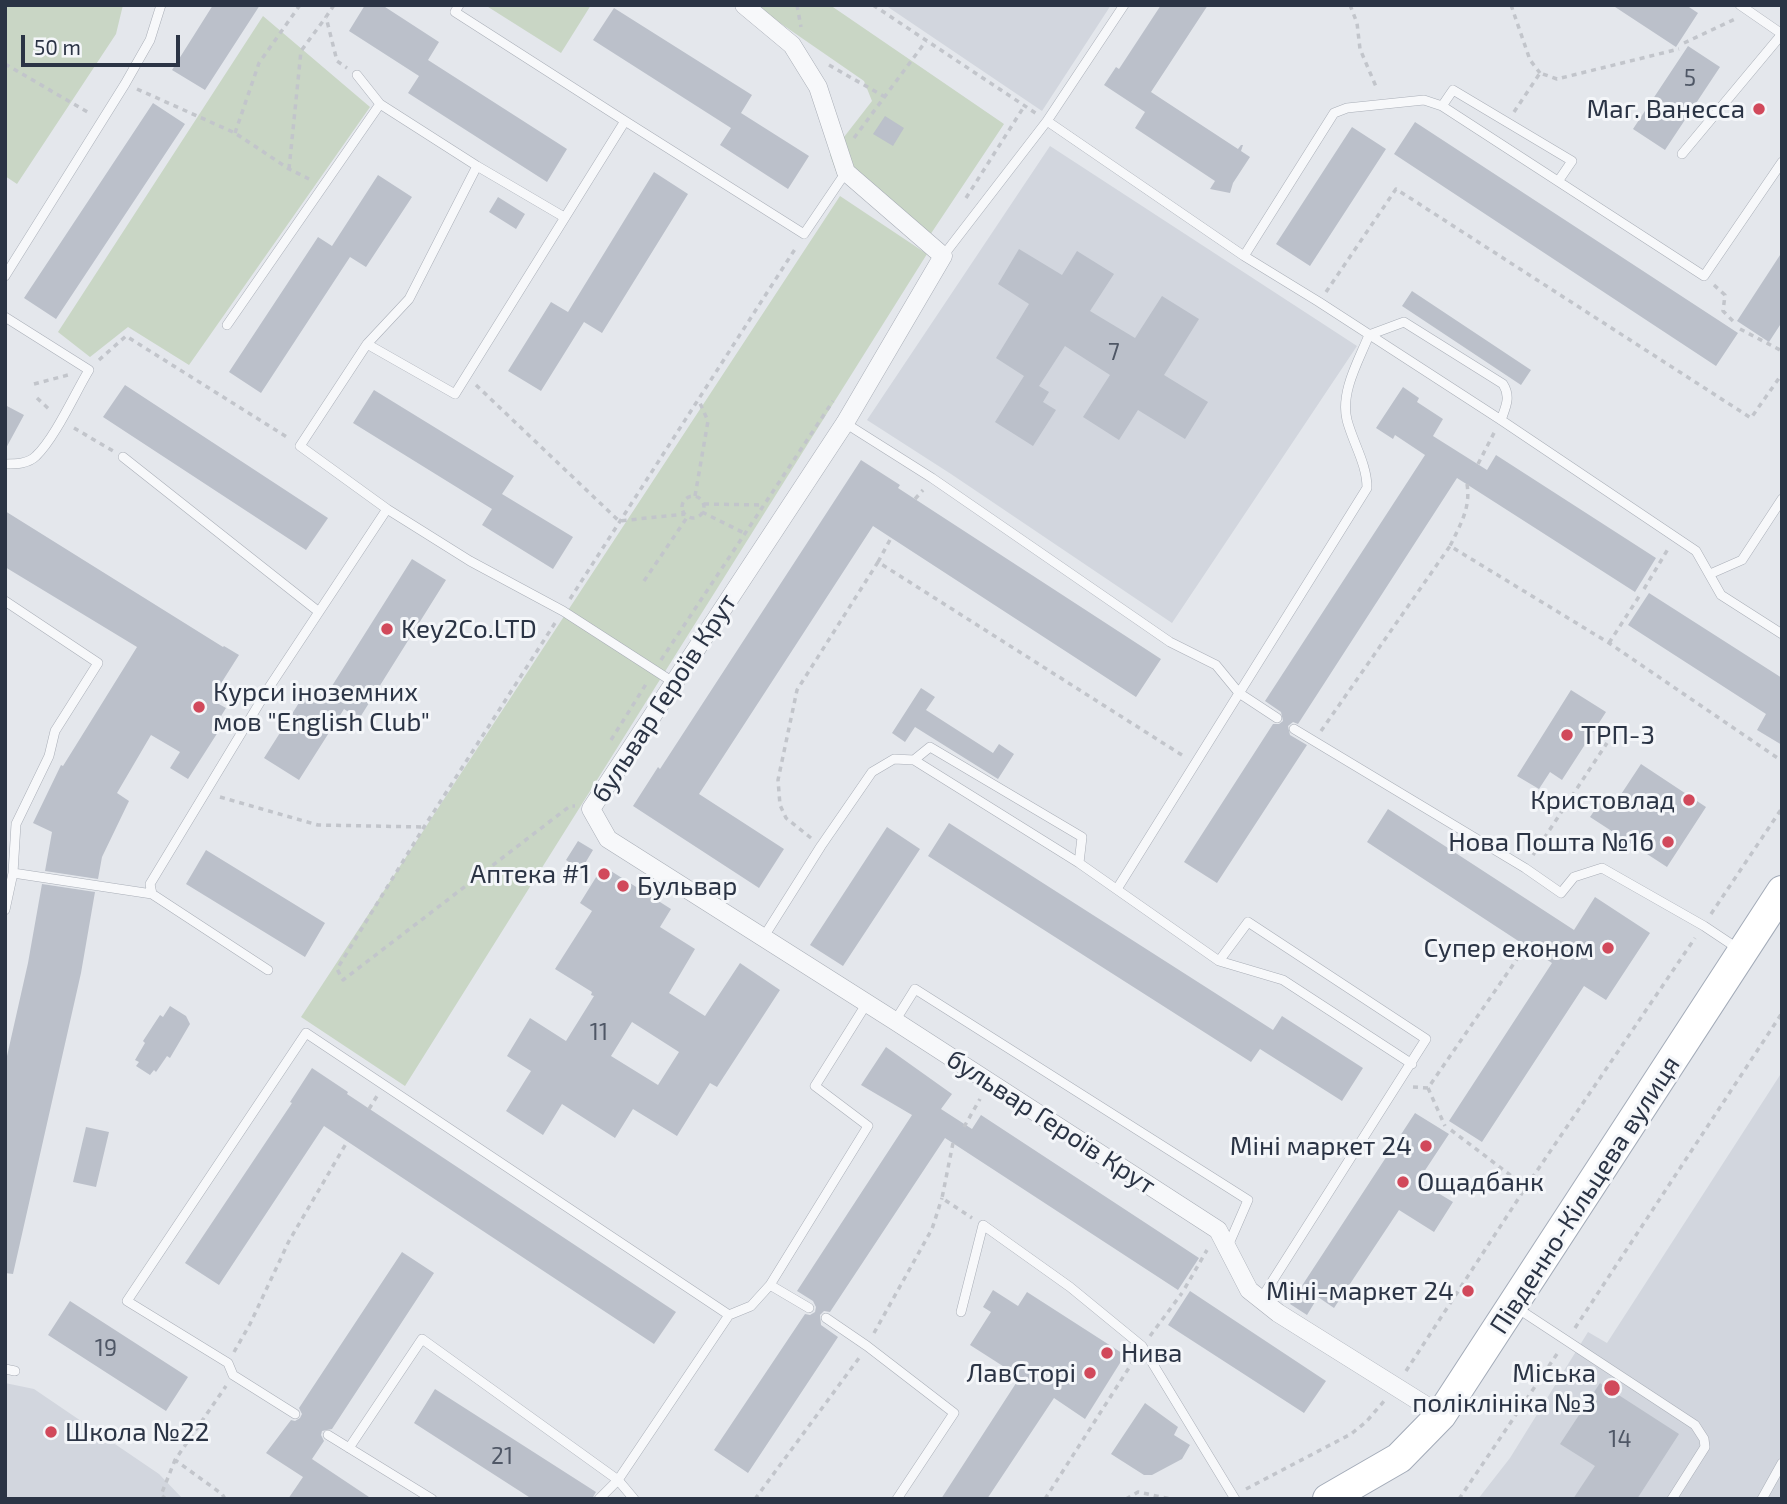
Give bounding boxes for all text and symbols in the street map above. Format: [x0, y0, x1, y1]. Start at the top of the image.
scale bar [24, 21, 184, 65]
text: 50 m [34, 34, 81, 59]
house number: 5 [1684, 64, 1696, 92]
place label: Маг. Ванесса [1587, 93, 1745, 125]
marker: Маг. Ванесса [1751, 101, 1767, 117]
house number: 7 [1108, 338, 1120, 366]
street label: бульвар Героїв Крут [585, 588, 743, 808]
place label: Key2Co.LTD [401, 613, 537, 645]
marker: Key2Co.LTD [379, 621, 395, 637]
place label: Курси іноземних мов "English Club" [213, 676, 430, 738]
marker: Курси іноземних мов "English Club" [191, 699, 207, 715]
place label: ТРП-3 [1581, 719, 1655, 751]
marker: ТРП-3 [1559, 727, 1575, 743]
place label: Кристовлад [1530, 784, 1675, 816]
marker: Кристовлад [1681, 792, 1697, 808]
place label: Нова Пошта №16 [1448, 826, 1654, 858]
marker: Нова Пошта №16 [1660, 834, 1676, 850]
place label: Аптека #1 [470, 858, 590, 890]
marker: Аптека #1 [596, 866, 612, 882]
place label: Бульвар [637, 870, 737, 902]
marker: Бульвар [615, 878, 631, 894]
place label: Супер економ [1423, 932, 1594, 964]
marker: Супер економ [1600, 940, 1616, 956]
house number: 11 [590, 1018, 608, 1046]
street label: бульвар Героїв Крут [941, 1043, 1161, 1201]
street label: Південно-Кільцева вулиця [1483, 1050, 1687, 1340]
place label: Міні маркет 24 [1230, 1130, 1412, 1162]
marker: Міні маркет 24 [1418, 1138, 1434, 1154]
place label: Ощадбанк [1417, 1166, 1544, 1198]
marker: Ощадбанк [1395, 1174, 1411, 1190]
place label: Міні-маркет 24 [1266, 1275, 1454, 1307]
marker: Міні-маркет 24 [1460, 1283, 1476, 1299]
house number: 19 [95, 1334, 117, 1362]
place label: Нива [1121, 1337, 1182, 1369]
marker: Нива [1099, 1345, 1115, 1361]
place label: ЛавСторі [966, 1357, 1076, 1389]
place label: Міська поліклініка №3 [1412, 1357, 1596, 1418]
marker: ЛавСторі [1082, 1365, 1098, 1381]
marker: Міська поліклініка №3 [1602, 1378, 1622, 1398]
place label: Школа №22 [65, 1416, 209, 1448]
marker: Школа №22 [43, 1424, 59, 1440]
house number: 14 [1608, 1425, 1632, 1453]
house number: 21 [491, 1442, 513, 1470]

